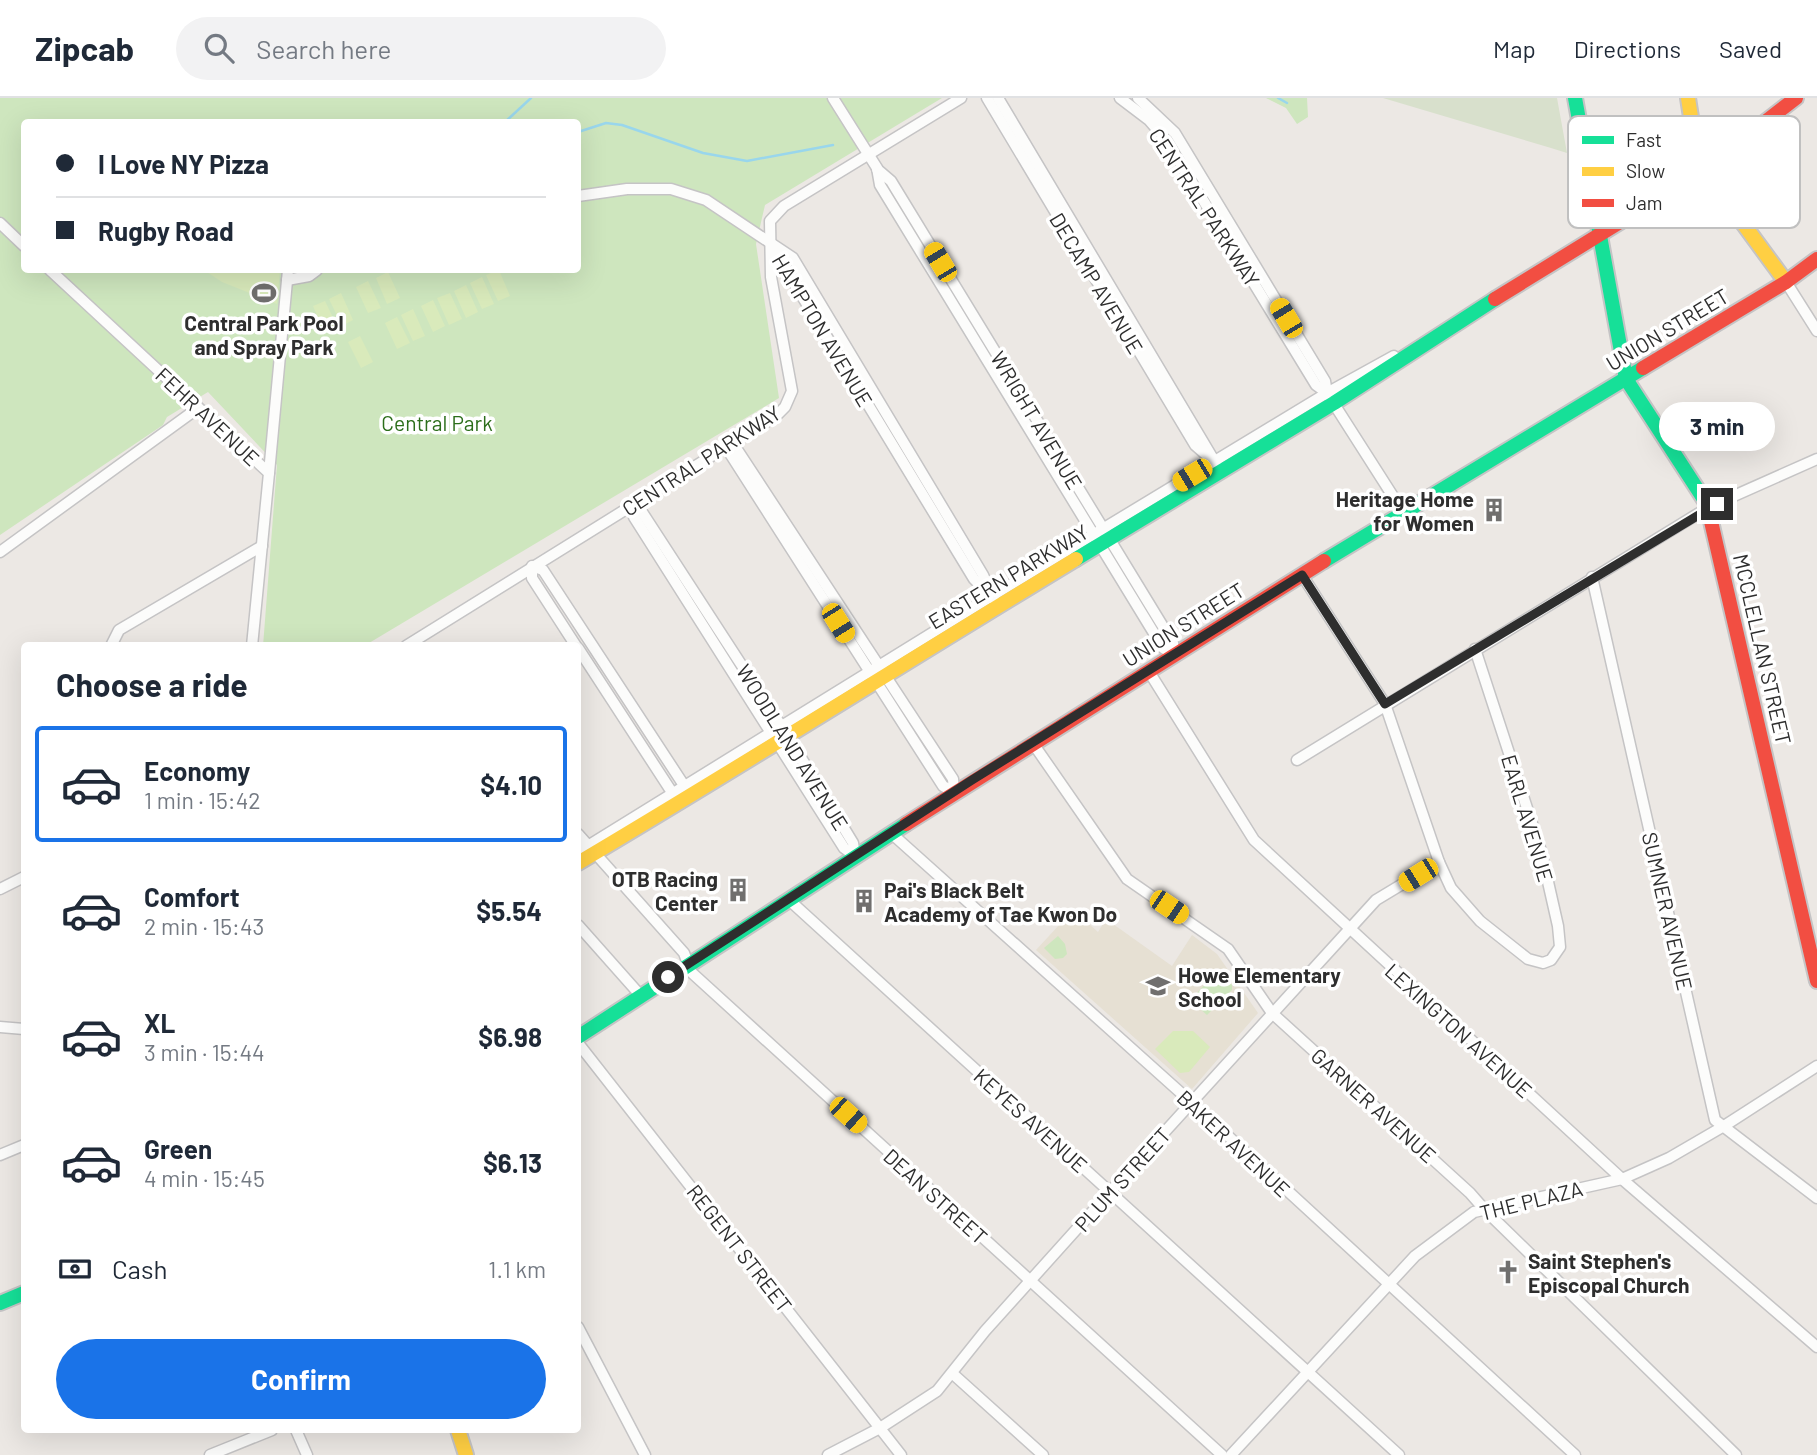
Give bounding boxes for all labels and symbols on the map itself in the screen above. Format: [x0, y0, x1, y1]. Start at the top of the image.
legend [1568, 116, 1800, 228]
street label: CENTRAL PARKWAY [1144, 123, 1266, 291]
text: Fast [1626, 128, 1662, 151]
text: Slow [1626, 159, 1665, 182]
text: Jam [1626, 191, 1662, 214]
street label: DECAMP AVENUE [1045, 208, 1149, 358]
car [921, 239, 960, 285]
street label: HAMPTON AVENUE [768, 249, 878, 411]
sports icon: Central Park Pool and Spray Park [250, 279, 278, 307]
street label: UNION STREET [1601, 283, 1733, 375]
car [1267, 295, 1306, 341]
place label: Central Park Pool and Spray Park [184, 310, 344, 359]
street label: WRIGHT AVENUE [986, 346, 1088, 494]
street label: FEHR AVENUE [151, 362, 265, 470]
street label: CENTRAL PARKWAY [617, 399, 785, 521]
callout: 3 min [1659, 402, 1775, 452]
park label: Central Park [381, 410, 493, 435]
car [1169, 455, 1216, 495]
place label: Heritage Home for Women [1336, 486, 1474, 535]
route end [1701, 488, 1733, 520]
building icon: Heritage Home for Women [1480, 496, 1508, 524]
street label: EASTERN PARKWAY [923, 518, 1093, 634]
street label: MCCLELLAN STREET [1729, 551, 1797, 747]
street label: UNION STREET [1118, 577, 1248, 671]
car [818, 600, 859, 646]
street label: WOODLAND AVENUE [732, 659, 854, 835]
street label: EARL AVENUE [1497, 751, 1559, 885]
street label: SUMNER AVENUE [1638, 829, 1698, 993]
car [1395, 855, 1442, 895]
place label: OTB Racing Center [612, 866, 718, 915]
building icon: OTB Racing Center [724, 876, 752, 904]
place label: Pai's Black Belt Academy of Tae Kwon Do [884, 877, 1117, 926]
building icon: Pai's Black Belt Academy of Tae Kwon Do [850, 887, 878, 915]
car [1146, 887, 1193, 927]
street label: LEXINGTON AVENUE [1381, 958, 1537, 1102]
route start [652, 961, 684, 993]
place label: Howe Elementary School [1178, 962, 1341, 1011]
school or university icon: Howe Elementary School [1144, 972, 1172, 1000]
street label: GARNER AVENUE [1307, 1042, 1441, 1168]
street label: KEYES AVENUE [969, 1063, 1093, 1177]
street label: BAKER AVENUE [1172, 1084, 1296, 1202]
car [826, 1093, 871, 1137]
street label: PLUM STREET [1069, 1122, 1175, 1236]
street label: DEAN STREET [879, 1143, 993, 1249]
street label: THE PLAZA [1477, 1175, 1585, 1225]
street label: REGENT STREET [682, 1179, 798, 1317]
place label: Saint Stephen's Episcopal Church [1528, 1248, 1690, 1297]
church icon: Saint Stephen's Episcopal Church [1494, 1258, 1522, 1286]

